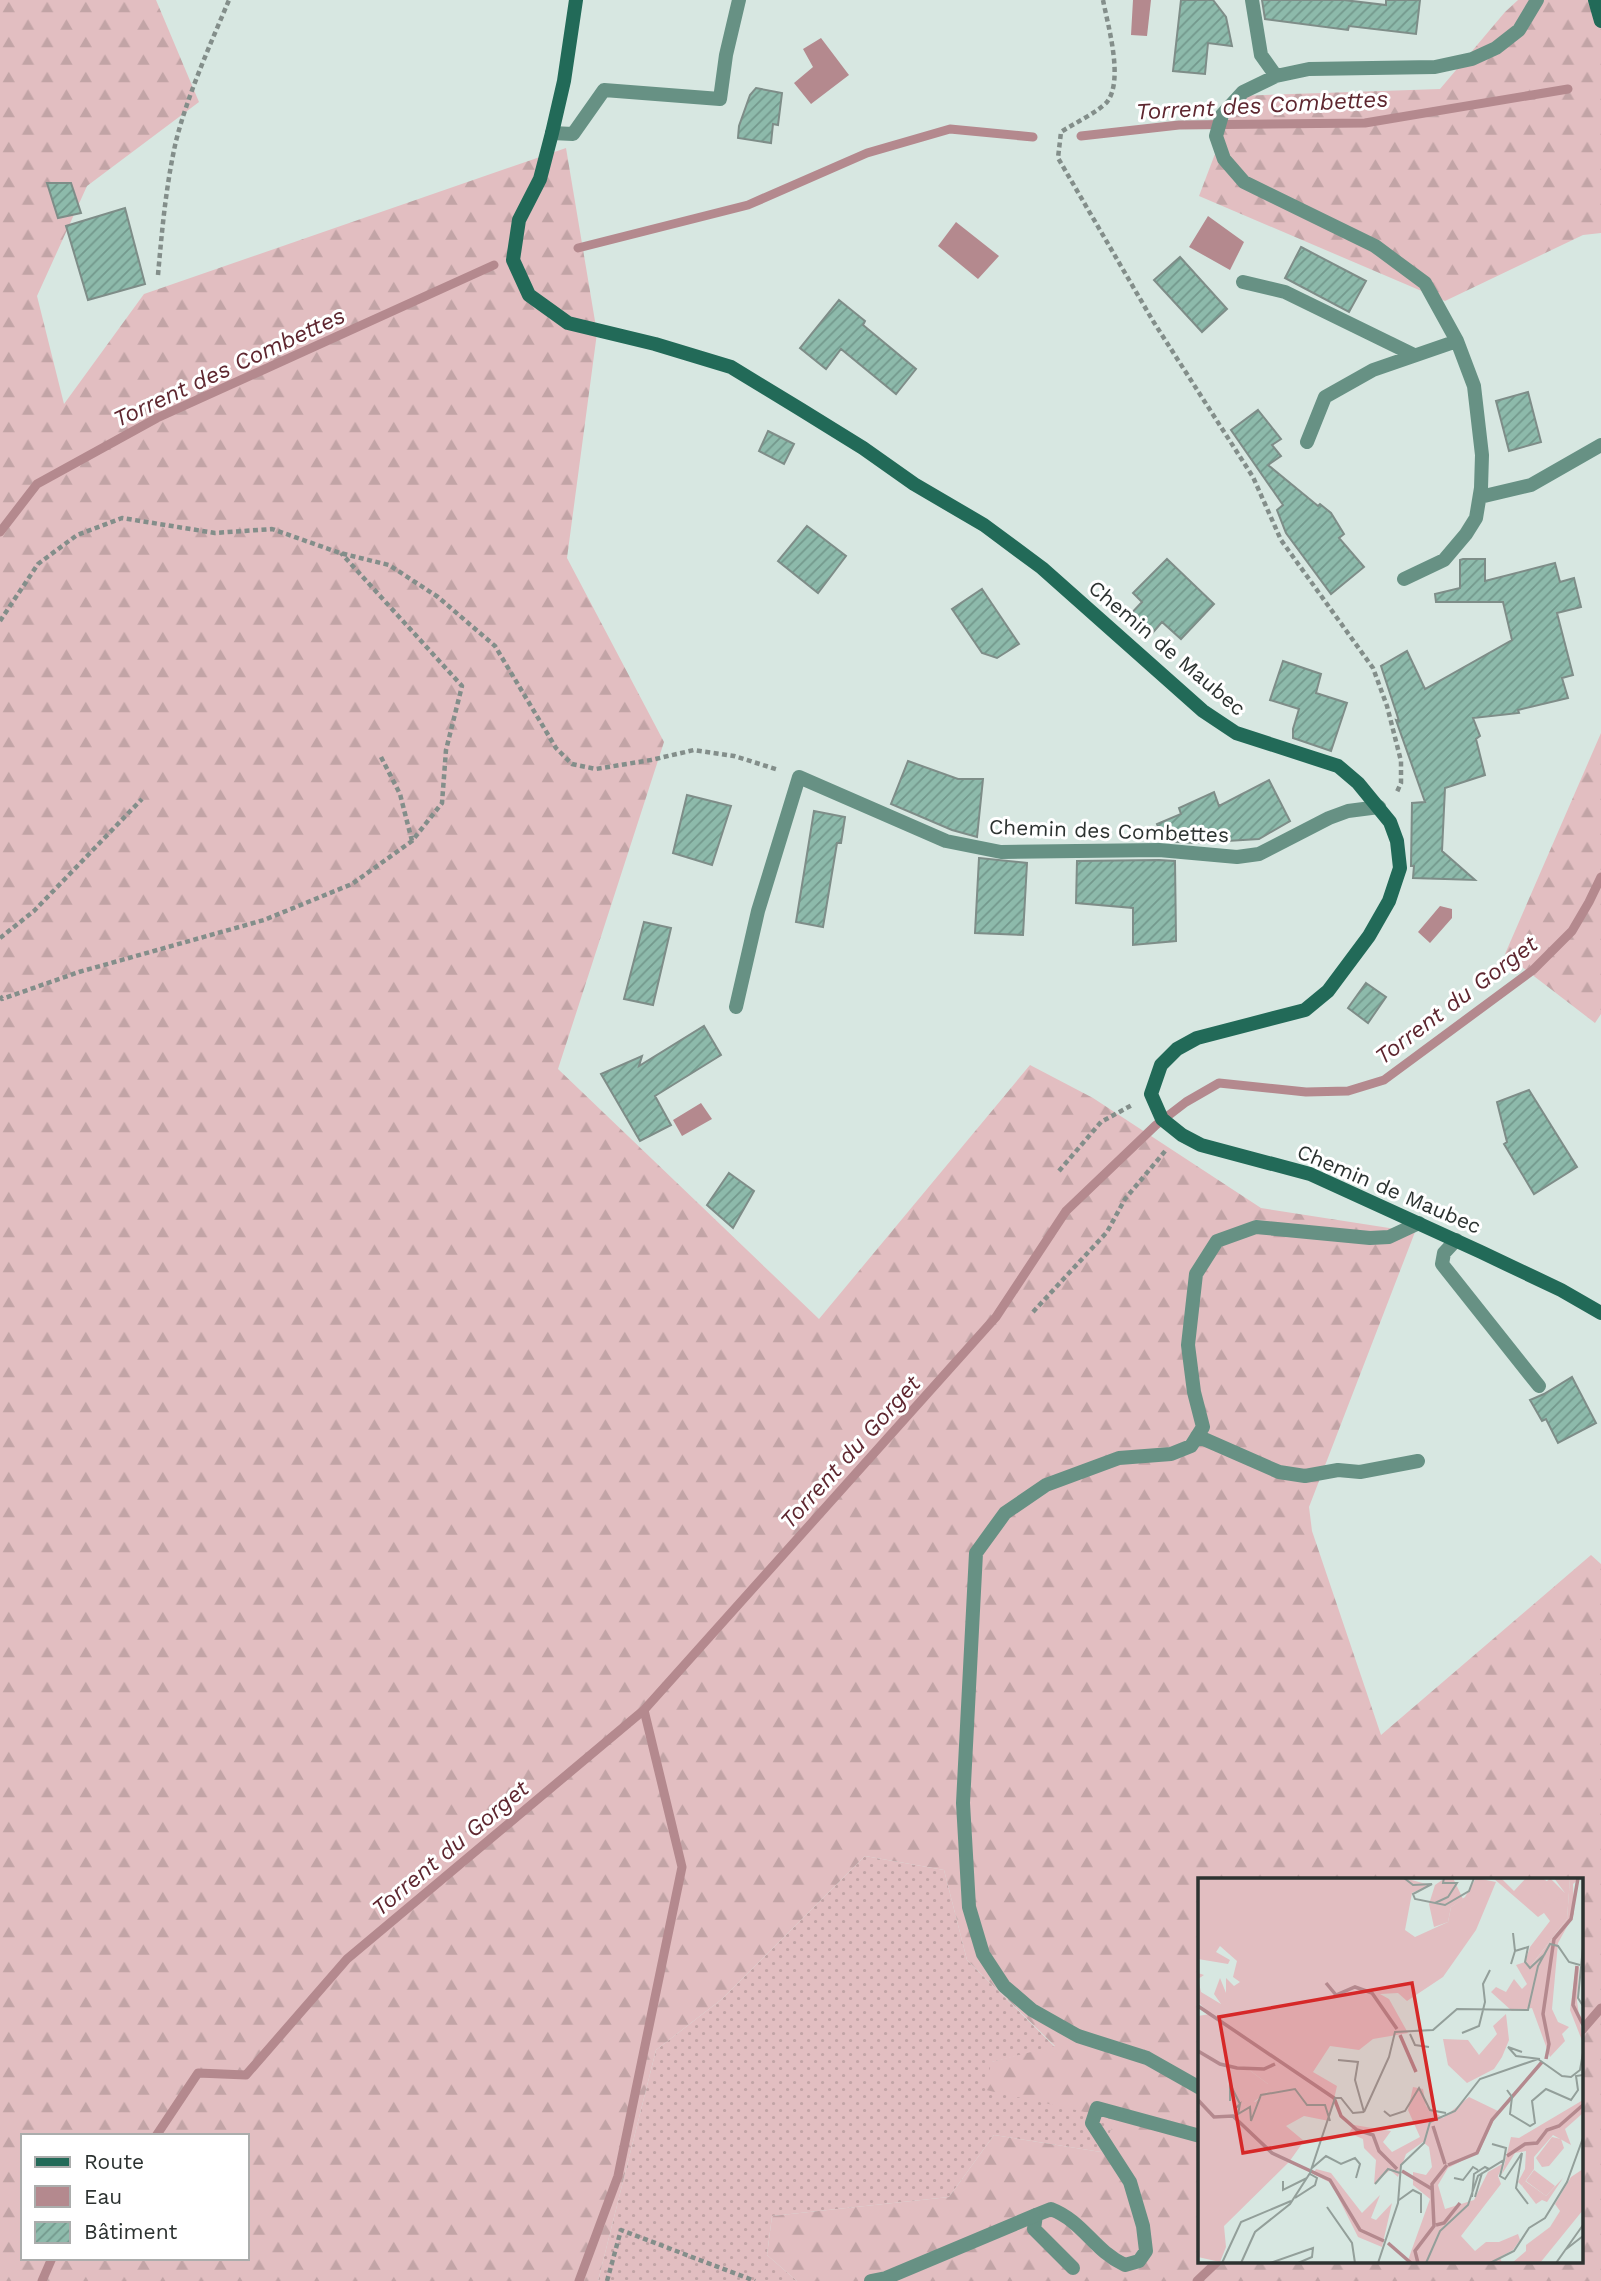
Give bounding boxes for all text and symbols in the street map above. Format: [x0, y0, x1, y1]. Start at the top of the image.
water label: Torrent des Combettes [1135, 85, 1389, 126]
water label: Torrent des Combettes [109, 302, 350, 433]
street label: Chemin de Maubec [1084, 575, 1251, 721]
street label: Chemin des Combettes [989, 814, 1229, 847]
water label: Torrent du Gorget [1370, 930, 1543, 1070]
street label: Chemin de Maubec [1293, 1138, 1485, 1239]
water label: Torrent du Gorget [775, 1370, 927, 1534]
water label: Torrent du Gorget [366, 1774, 535, 1922]
inset map [1198, 1878, 1584, 2264]
legend [21, 2134, 248, 2260]
text: Route [84, 2149, 144, 2174]
text: Eau [84, 2184, 122, 2209]
text: Bâtiment [84, 2219, 178, 2244]

